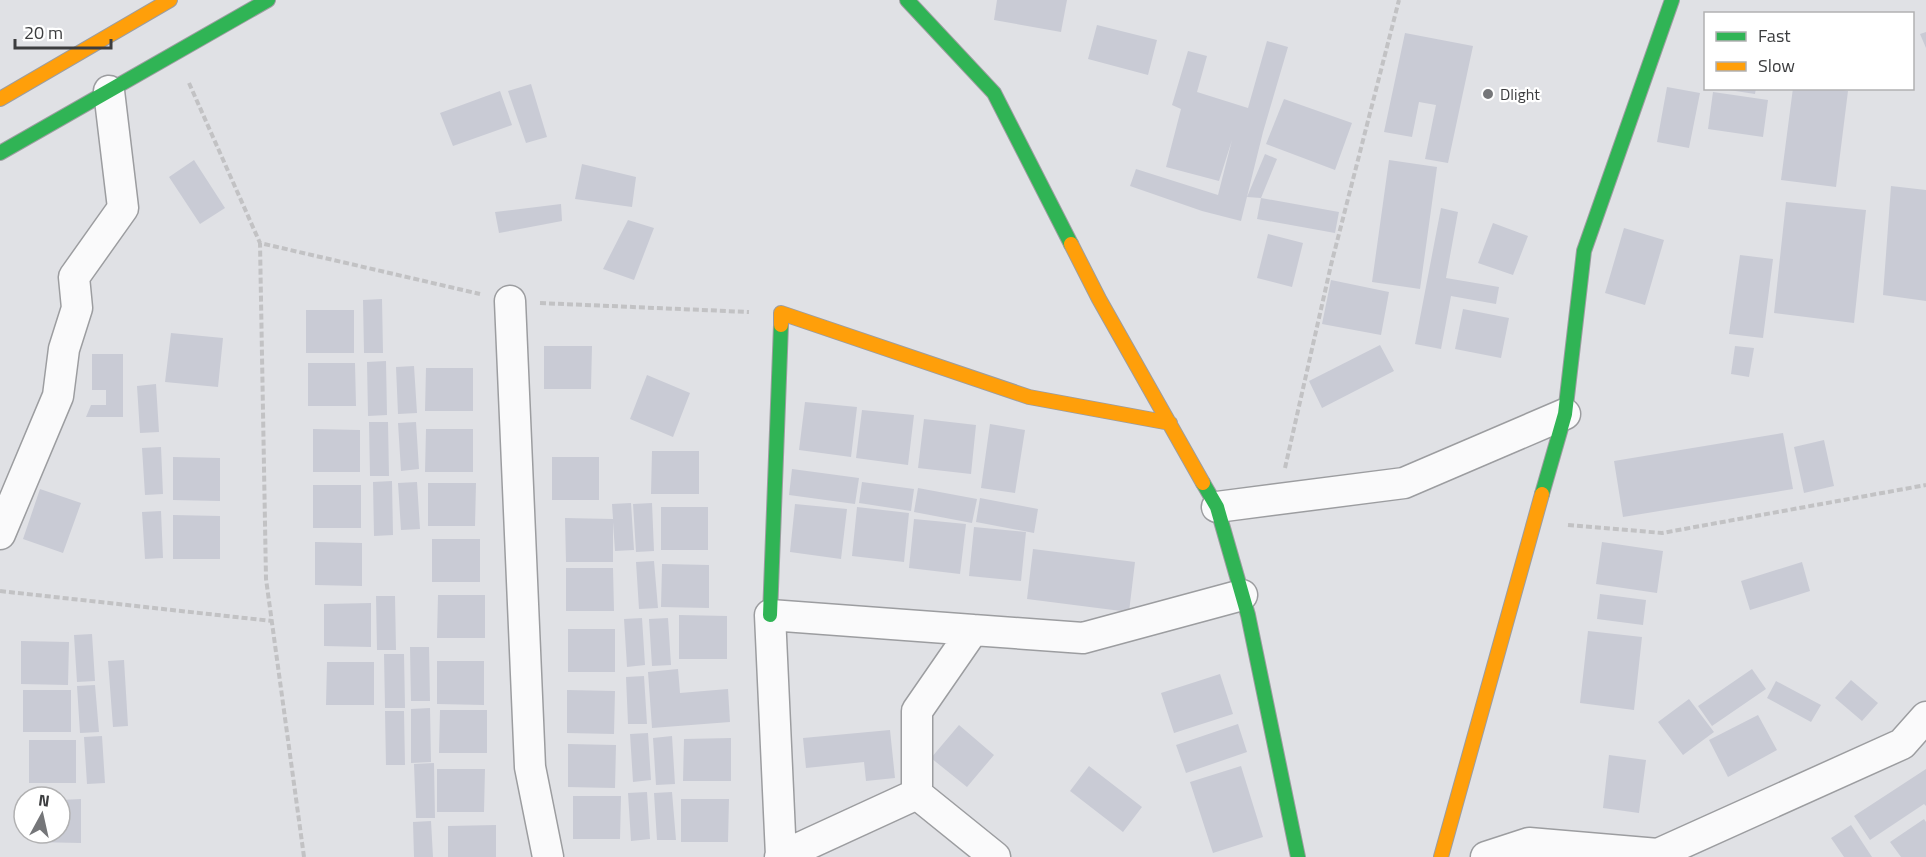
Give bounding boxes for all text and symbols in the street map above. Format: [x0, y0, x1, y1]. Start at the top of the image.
scale bar [15, 12, 111, 50]
legend [1704, 12, 1914, 90]
text: 20 m [24, 19, 63, 46]
text: Fast [1758, 22, 1791, 49]
text: Slow [1758, 52, 1795, 79]
place label: Dlight [1500, 82, 1540, 106]
marker: Dlight [1481, 87, 1495, 101]
north arrow [12, 785, 72, 845]
text: N [37, 787, 51, 813]

